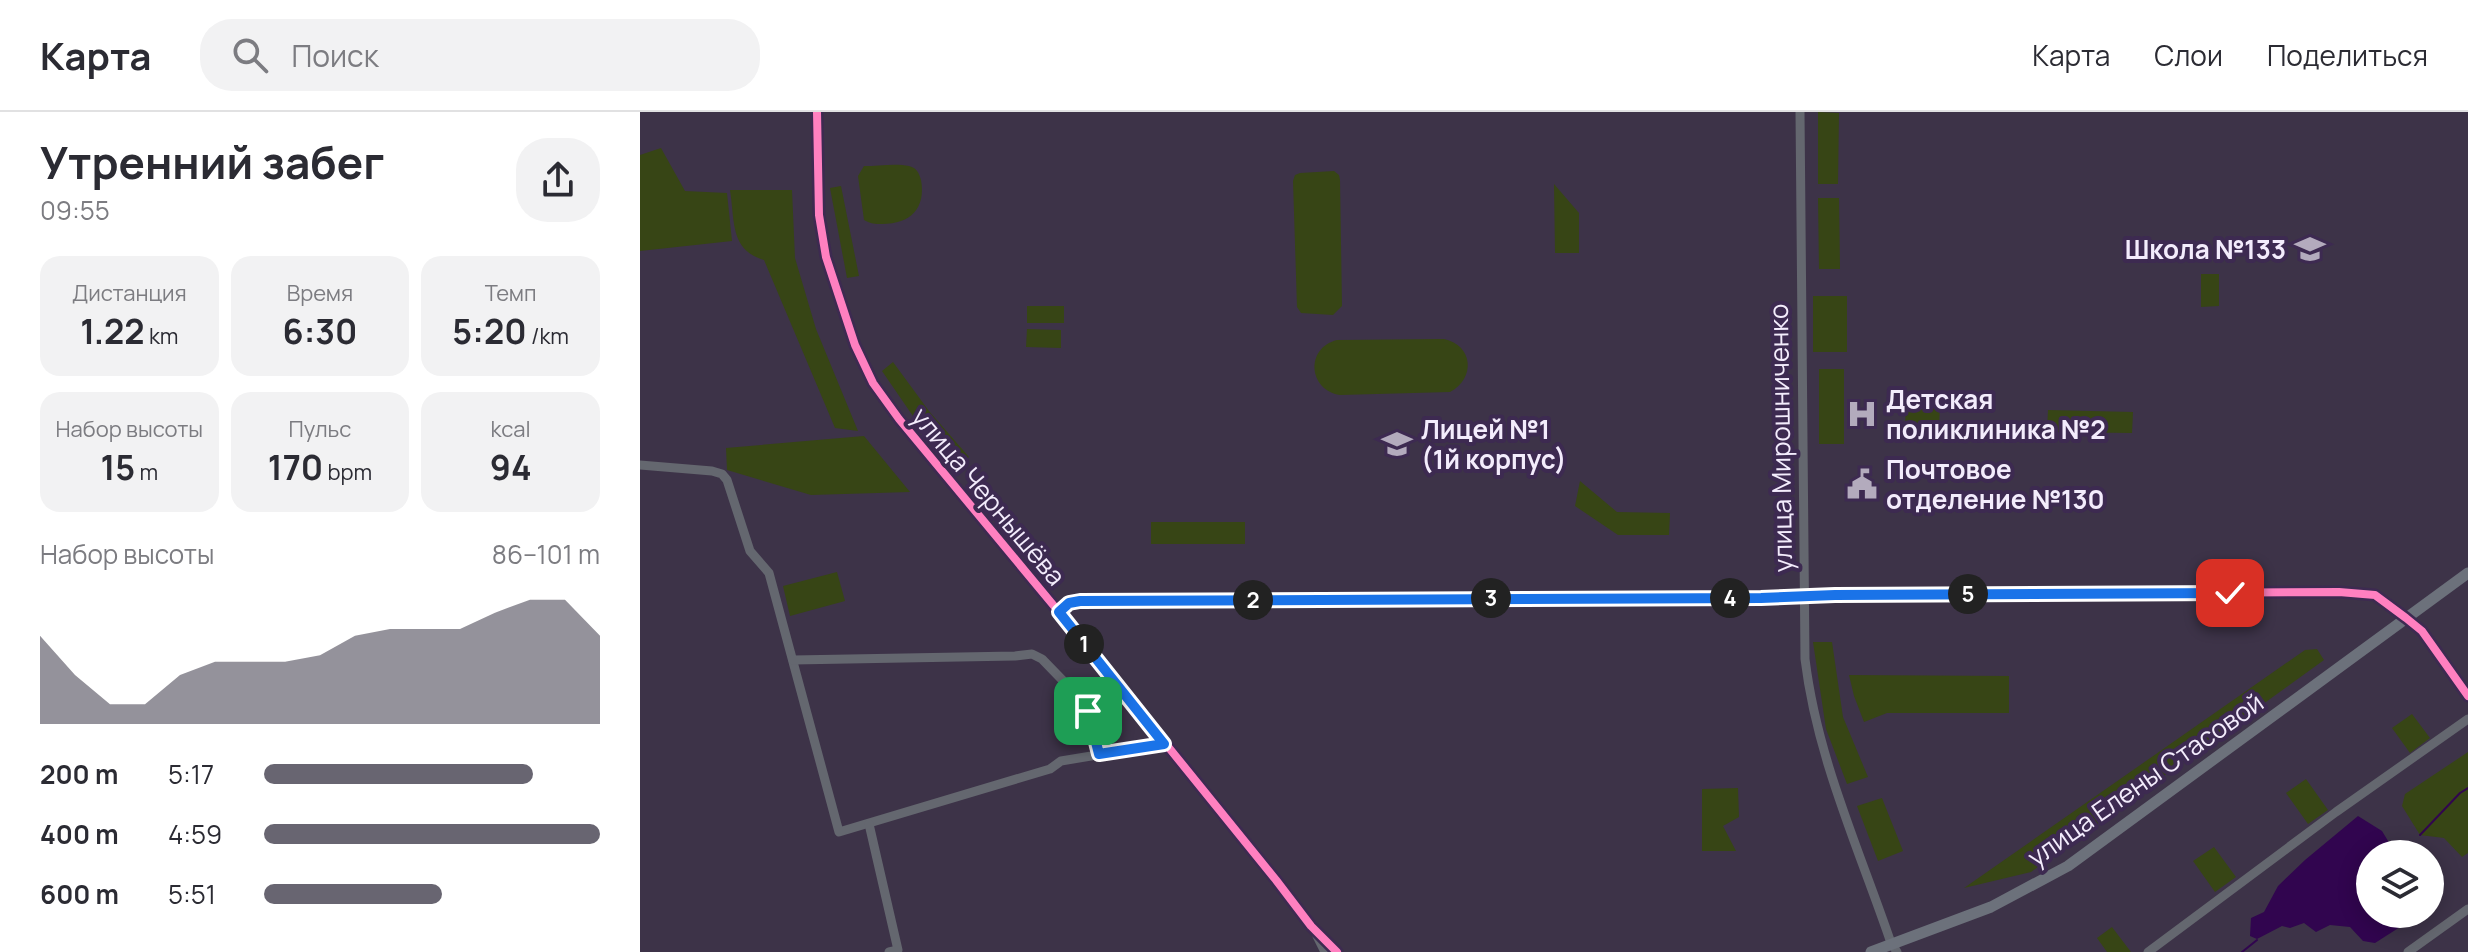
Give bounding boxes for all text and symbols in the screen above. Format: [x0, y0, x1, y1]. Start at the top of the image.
search box [200, 19, 760, 91]
text: Карта [40, 29, 152, 81]
icon: search [228, 33, 272, 77]
text: Поиск [292, 35, 379, 76]
text: Карта [2032, 36, 2110, 74]
text: Слои [2154, 36, 2223, 74]
text: Поделиться [2267, 36, 2428, 74]
text: Утренний забег [40, 132, 384, 192]
button: share [516, 138, 600, 222]
text: 09:55 [40, 192, 110, 228]
place label: Школа №133 [2125, 231, 2286, 267]
school or university icon: Школа №133 [2293, 232, 2327, 266]
text: Дистанция [72, 278, 187, 308]
text: Время [287, 278, 353, 308]
text: Темп [485, 278, 537, 308]
street label: улица Мирошниченко [1760, 303, 1800, 573]
text: 1.22 [80, 308, 145, 354]
text: 6:30 [283, 308, 357, 354]
text: 5:20 [452, 308, 527, 354]
text: km [145, 321, 178, 351]
text: /km [527, 321, 569, 351]
place label: Детская поликлиника №2 [1886, 381, 2106, 447]
hospital icon: Детская поликлиника №2 [1845, 397, 1879, 431]
street label: улица Чернышёва [904, 399, 1074, 593]
place label: Лицей №1 (1й корпус) [1421, 411, 1567, 477]
text: Набор высоты [56, 414, 203, 444]
text: Пульс [289, 414, 351, 444]
text: kcal [491, 414, 531, 444]
school or university icon: Лицей №1 (1й корпус) [1380, 427, 1414, 461]
text: 15 [100, 444, 135, 490]
text: 170 [268, 444, 323, 490]
text: 94 [490, 444, 532, 490]
place label: Почтовое отделение №130 [1886, 451, 2105, 517]
text: m [135, 457, 158, 487]
text: bpm [323, 457, 372, 487]
public building icon: Почтовое отделение №130 [1845, 467, 1879, 501]
text: Набор высоты [40, 536, 214, 572]
text: 86–101 m [492, 536, 600, 572]
pin [2196, 559, 2264, 627]
icon: check [2208, 571, 2252, 615]
pin: 5 [1948, 574, 1988, 614]
pin: 3 [1471, 578, 1511, 618]
pin: 4 [1710, 578, 1750, 618]
text: 5 [1962, 579, 1974, 609]
pin: 2 [1233, 580, 1273, 620]
text: 3 [1485, 583, 1497, 613]
text: 4 [1723, 583, 1737, 613]
text: 2 [1246, 585, 1260, 615]
pin: 1 [1064, 624, 1104, 664]
text: 1 [1079, 629, 1089, 659]
pin [1054, 677, 1122, 745]
street label: улица Елены Стасовой [2020, 684, 2270, 874]
icon: arrive [1066, 689, 1110, 733]
text: 200 m [40, 756, 118, 792]
text: 5:17 [168, 756, 214, 792]
text: 400 m [40, 816, 119, 852]
text: 4:59 [168, 816, 222, 852]
map controls [2356, 840, 2444, 928]
button: layers [2356, 840, 2444, 928]
text: 600 m [40, 876, 119, 912]
text: 5:51 [168, 876, 216, 912]

